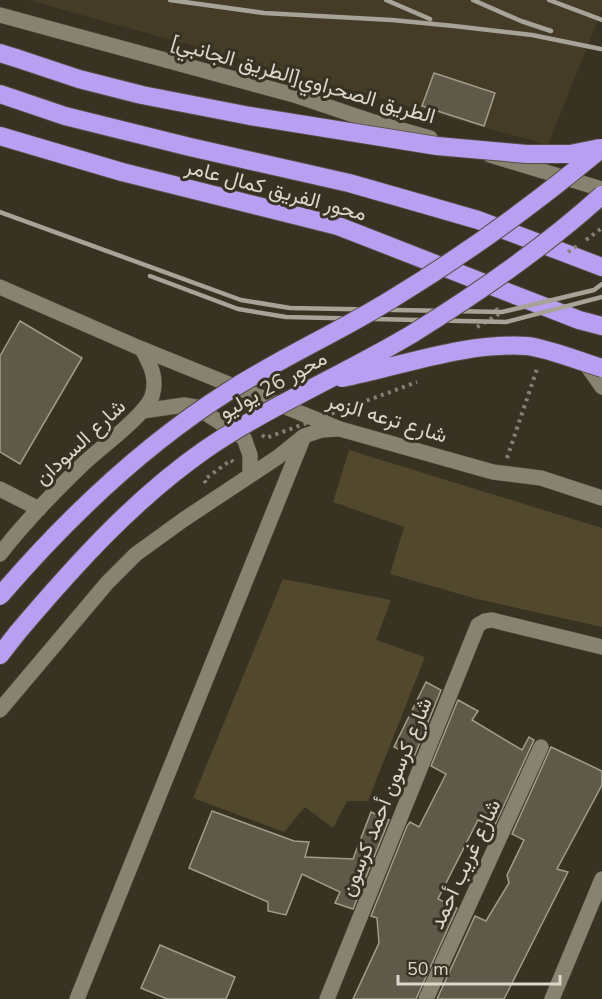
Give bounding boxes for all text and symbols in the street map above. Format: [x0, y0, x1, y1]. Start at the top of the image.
street label: الطريق الصحراوي[الطريق الجانبي] [166, 28, 439, 133]
street label: محور الفريق كمال عامر [181, 152, 370, 228]
street label: محور 26 يوليو [214, 344, 332, 426]
street label: شارع ترعه الزمر [322, 386, 451, 450]
street label: شارع السودان [28, 393, 132, 491]
street label: شارع كرسون أحمد كرسون [333, 693, 439, 901]
street label: شارع غريب أحمد [423, 795, 507, 933]
scale bar [398, 948, 560, 986]
text: 50 m [407, 957, 449, 981]

